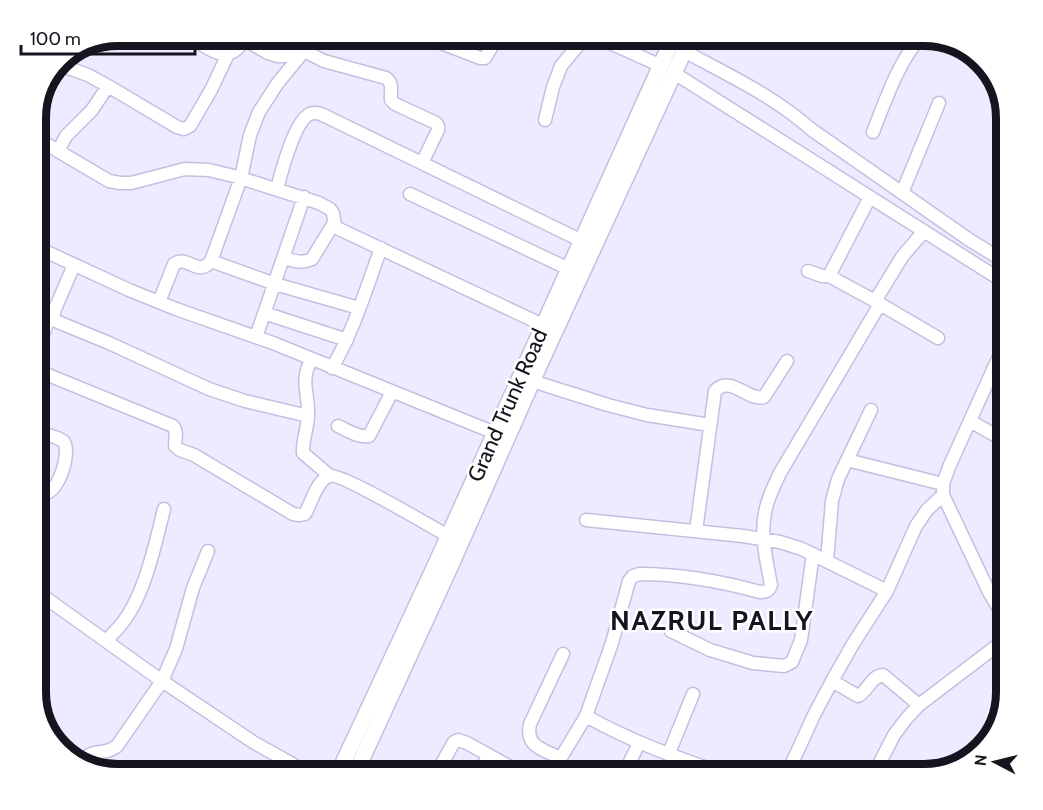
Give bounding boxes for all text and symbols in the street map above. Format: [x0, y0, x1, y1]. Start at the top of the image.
scale bar [21, 18, 195, 56]
text: 100 m [30, 28, 81, 50]
street label: Grand Trunk Road [462, 325, 553, 486]
district label: NAZRUL PALLY [610, 603, 814, 637]
north arrow [965, 732, 1025, 792]
text: N [970, 753, 991, 767]

